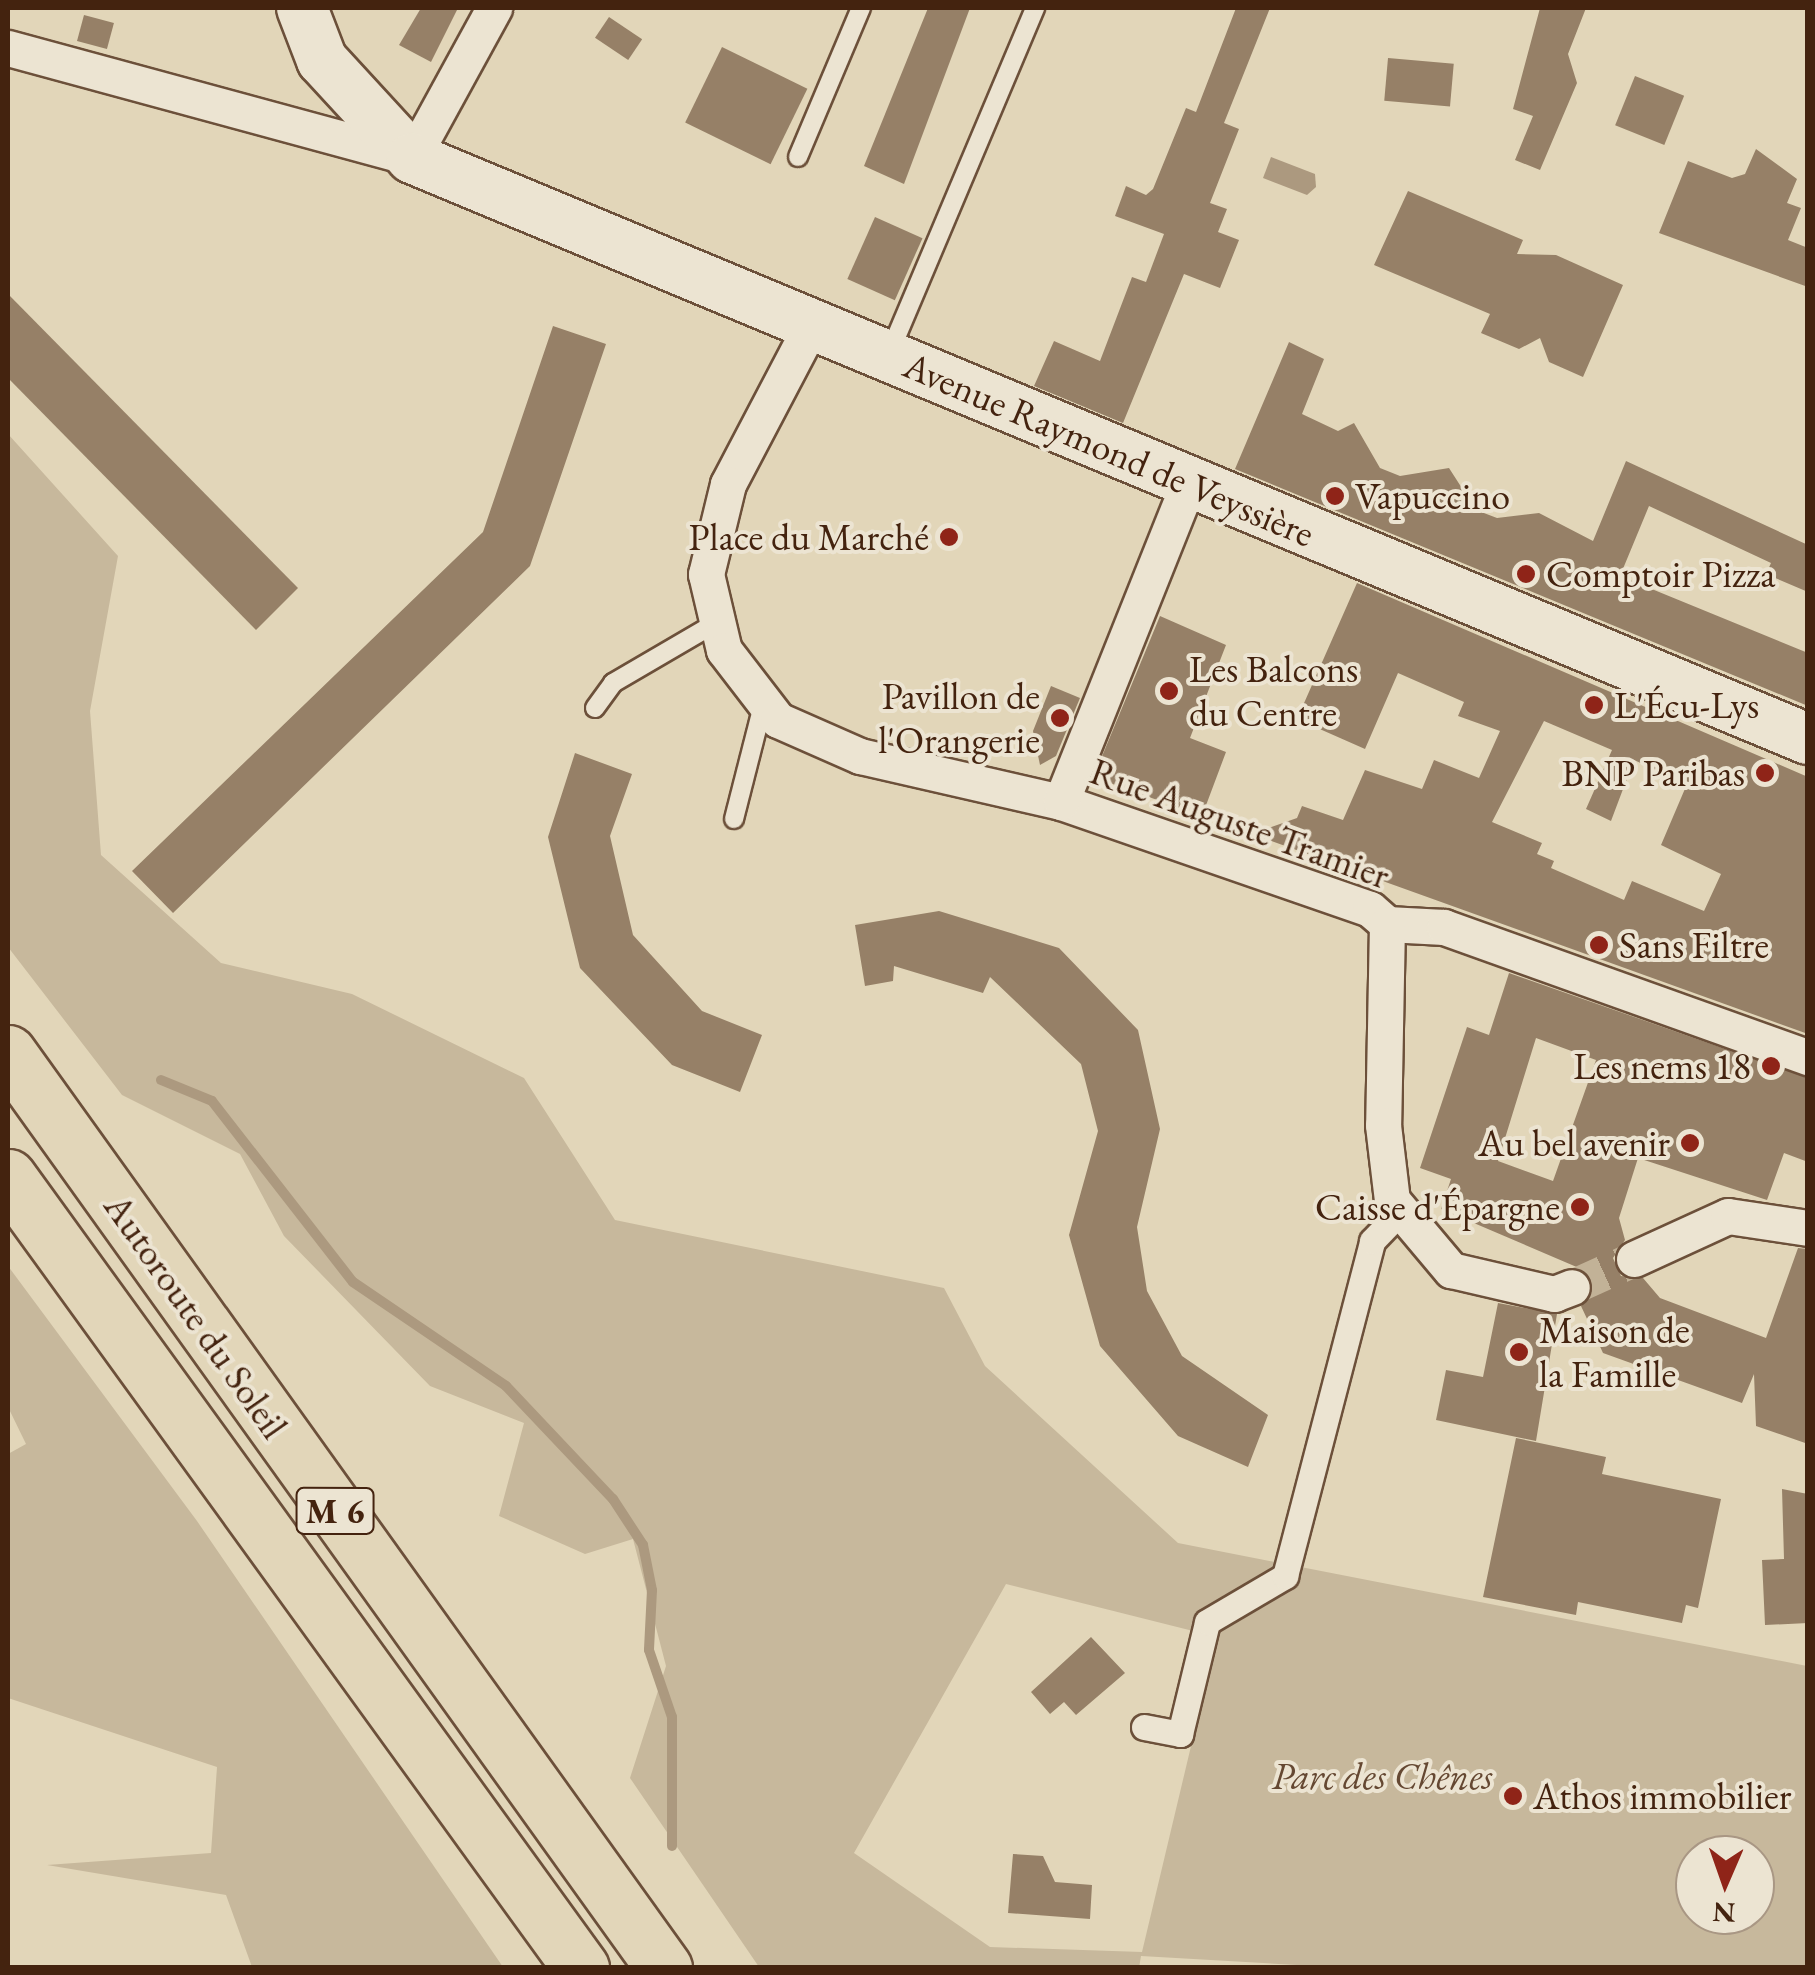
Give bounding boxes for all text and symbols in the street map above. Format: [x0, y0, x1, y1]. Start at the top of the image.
street label: Avenue Raymond de Veyssière [897, 342, 1321, 556]
place label: Vapuccino [1355, 473, 1510, 519]
marker: Vapuccino [1324, 485, 1346, 507]
place label: Place du Marché [689, 514, 929, 560]
marker: Place du Marché [938, 526, 960, 548]
place label: Comptoir Pizza [1546, 551, 1776, 597]
marker: Comptoir Pizza [1515, 563, 1537, 585]
place label: Les Balcons du Centre [1189, 646, 1358, 736]
place label: Pavillon de l'Orangerie [878, 673, 1040, 762]
marker: Les Balcons du Centre [1158, 680, 1180, 702]
place label: L'Écu-Lys [1614, 682, 1759, 728]
marker: L'Écu-Lys [1583, 694, 1605, 716]
marker: Pavillon de l'Orangerie [1049, 707, 1071, 729]
street label: Rue Auguste Tramier [1084, 748, 1396, 898]
place label: BNP Paribas [1562, 750, 1745, 796]
marker: BNP Paribas [1754, 762, 1776, 784]
place label: Sans Filtre [1619, 922, 1769, 968]
marker: Sans Filtre [1588, 934, 1610, 956]
place label: Les nems 18 [1573, 1043, 1751, 1089]
marker: Les nems 18 [1760, 1055, 1782, 1077]
place label: Au bel avenir [1478, 1120, 1670, 1166]
marker: Au bel avenir [1679, 1132, 1701, 1154]
place label: Caisse d'Épargne [1315, 1184, 1560, 1230]
street label: Autoroute du Soleil [95, 1185, 297, 1447]
marker: Caisse d'Épargne [1569, 1196, 1591, 1218]
place label: Maison de la Famille [1539, 1307, 1690, 1396]
marker: Maison de la Famille [1508, 1341, 1530, 1363]
road number: M 6 [295, 1481, 375, 1541]
park label: Parc des Chênes [1271, 1753, 1493, 1799]
place label: Athos immobilier [1533, 1773, 1792, 1819]
marker: Athos immobilier [1502, 1785, 1524, 1807]
north arrow [1675, 1835, 1775, 1935]
text: N [1712, 1895, 1736, 1931]

